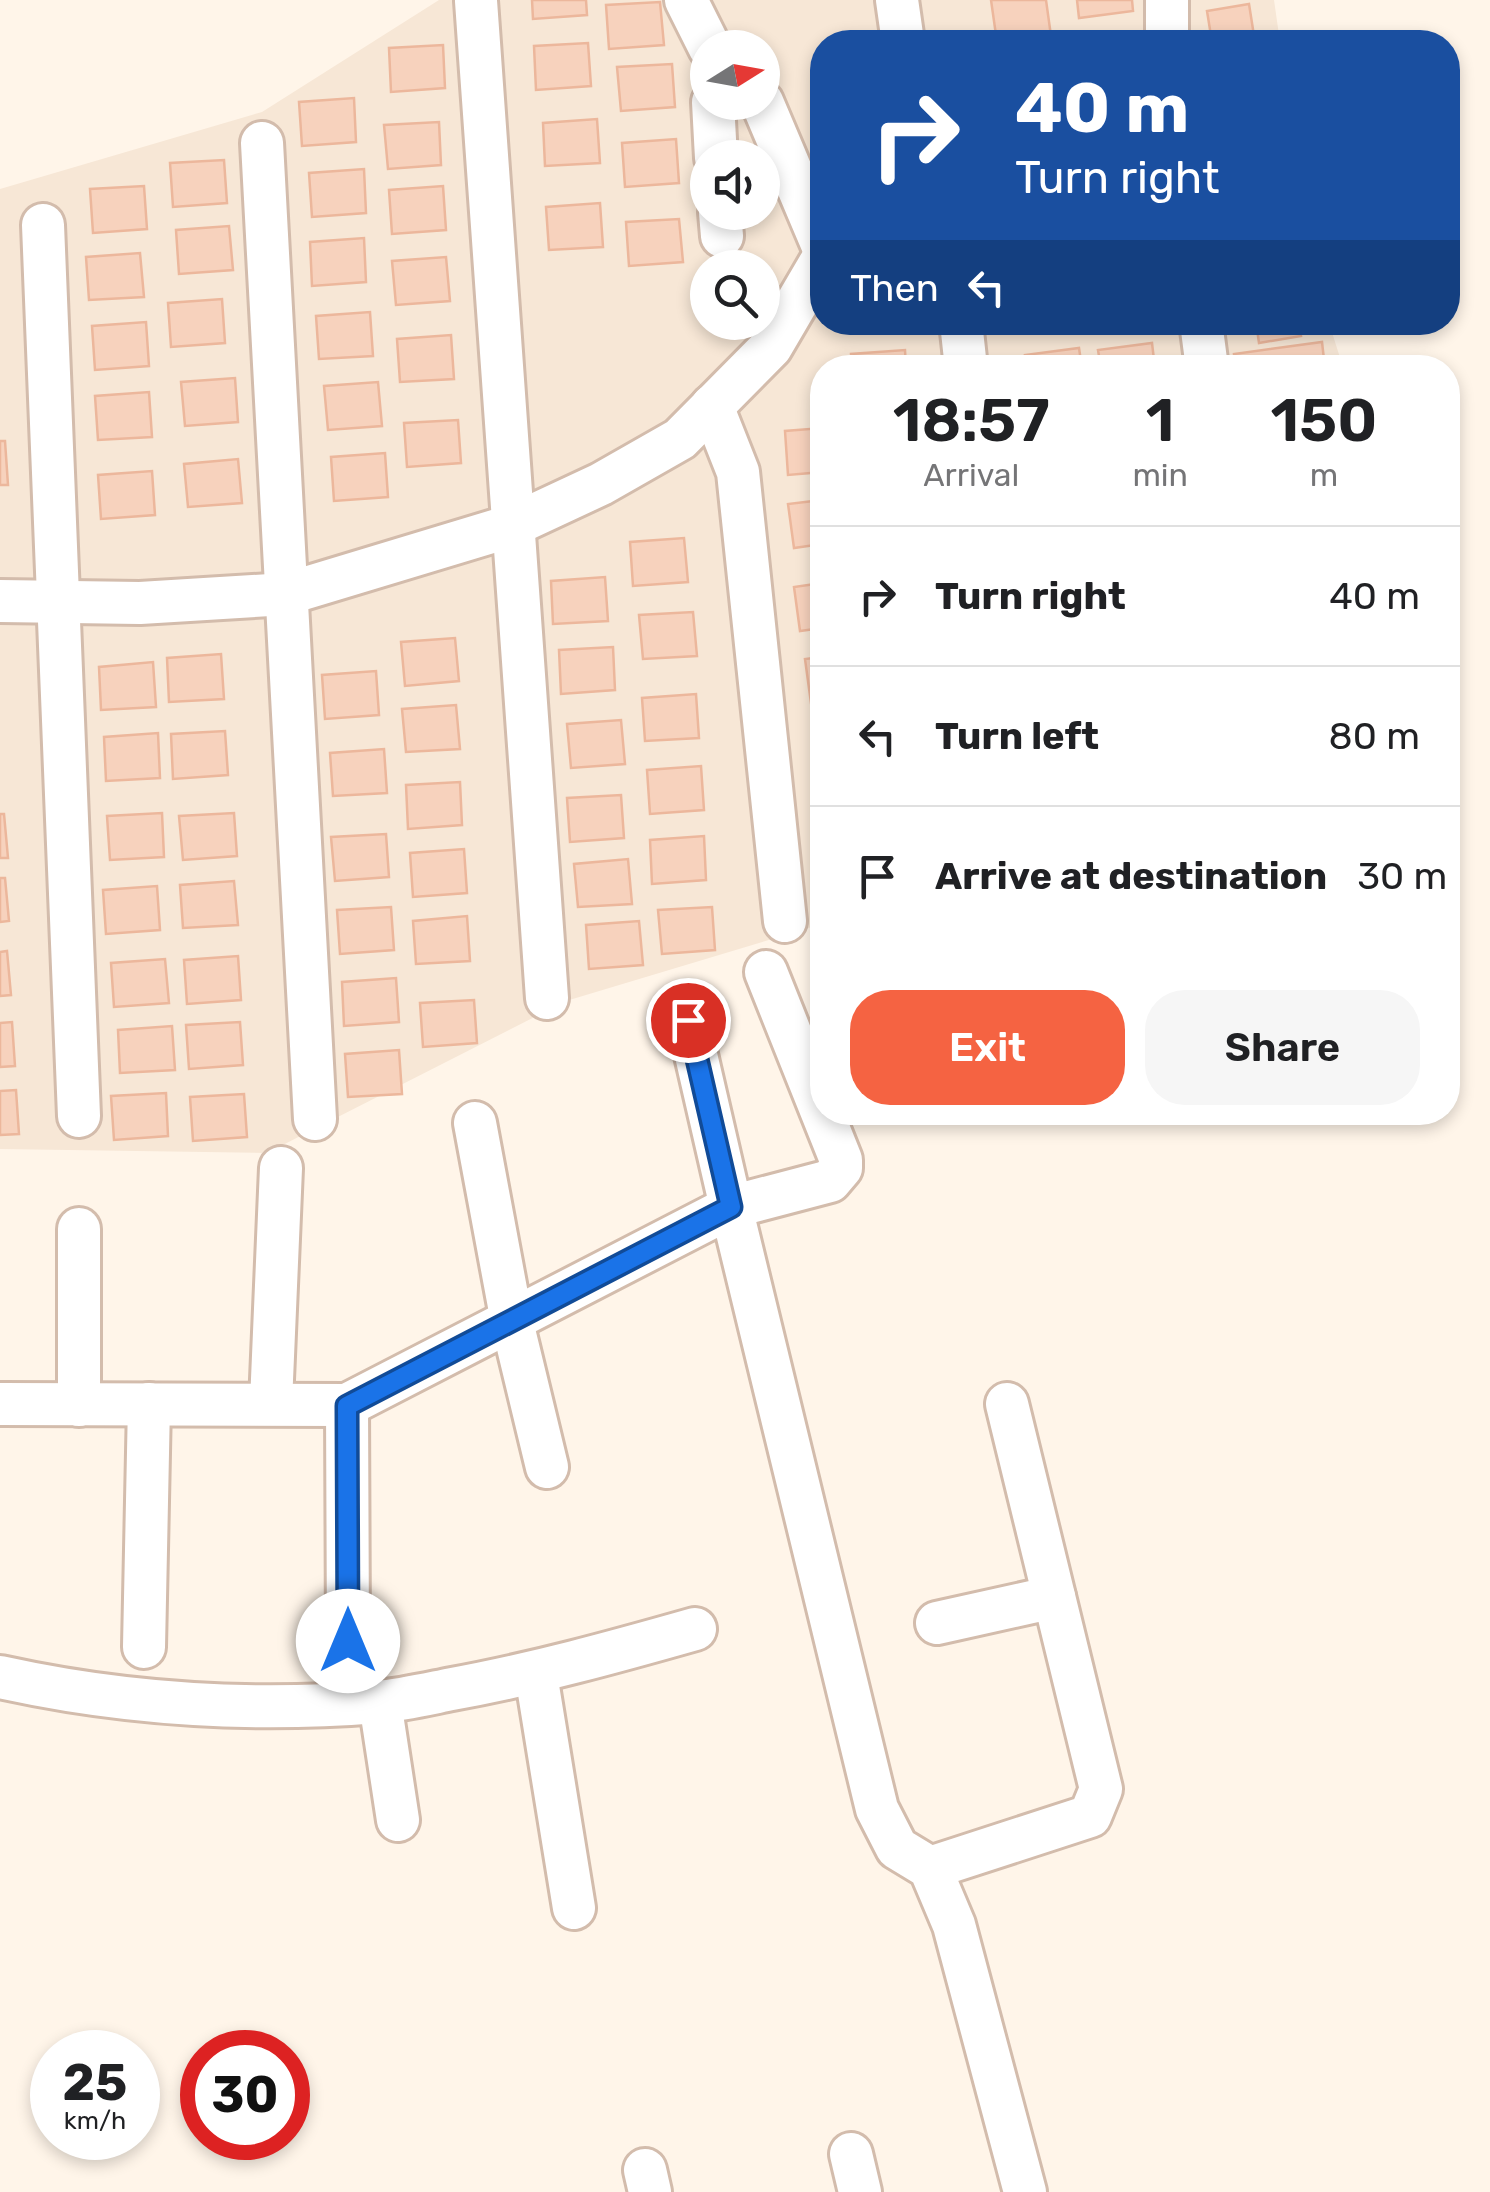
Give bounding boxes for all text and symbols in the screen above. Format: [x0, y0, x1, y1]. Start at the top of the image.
north arrow [690, 30, 780, 120]
map controls [690, 30, 780, 340]
text: 40 m [1015, 67, 1189, 150]
icon: right [850, 70, 980, 200]
button: sound [690, 140, 780, 230]
text: Turn right [1015, 151, 1219, 204]
button: search [690, 250, 780, 340]
icon: left [959, 260, 1014, 315]
text: Then [850, 265, 939, 311]
text: 18:57 [893, 385, 1050, 456]
text: 1 [1146, 385, 1175, 456]
text: 150 [1271, 385, 1377, 456]
text: Arrival [923, 456, 1019, 494]
text: min [1132, 456, 1188, 494]
text: m [1310, 456, 1338, 494]
icon: right [850, 569, 905, 624]
text: Turn right [935, 573, 1126, 619]
text: 40 m [1329, 573, 1420, 619]
icon: left [850, 709, 905, 764]
text: Turn left [935, 713, 1099, 759]
text: 80 m [1329, 713, 1420, 759]
icon: arrive [850, 849, 905, 904]
text: Arrive at destination [935, 853, 1327, 899]
text: 30 m [1357, 853, 1447, 899]
pin [646, 978, 731, 1063]
button: Exit [850, 990, 1125, 1105]
button: Share [1145, 990, 1420, 1105]
icon: arrive [661, 993, 716, 1048]
position arrow [296, 1589, 400, 1693]
speed limit sign: 30 [180, 2030, 310, 2160]
text: 25 [63, 2053, 127, 2113]
text: km/h [64, 2106, 126, 2135]

